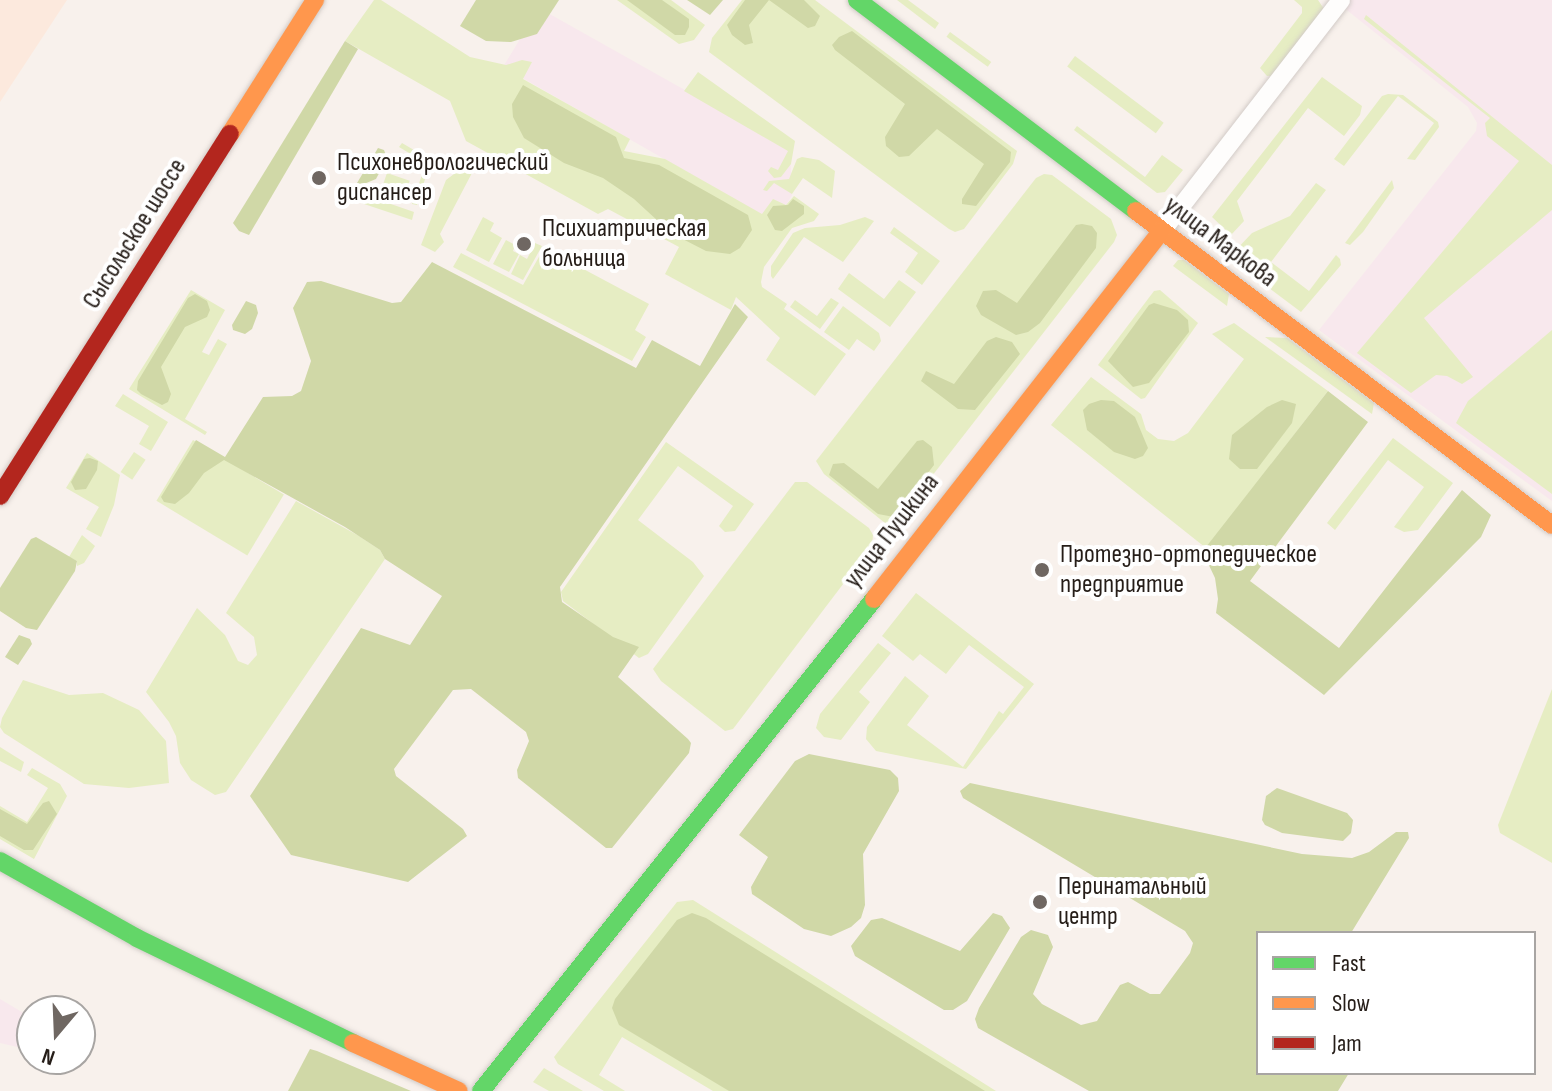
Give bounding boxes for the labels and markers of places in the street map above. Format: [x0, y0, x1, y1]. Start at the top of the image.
place label: Психоневрологический диспансер [337, 147, 549, 208]
marker: Психоневрологический диспансер [308, 167, 330, 189]
place label: Психиатрическая больница [542, 213, 707, 274]
marker: Психиатрическая больница [513, 233, 535, 255]
place label: Протезно-ортопедическое предприятие [1060, 539, 1317, 600]
marker: Протезно-ортопедическое предприятие [1031, 559, 1053, 581]
place label: Перинатальный центр [1058, 871, 1207, 932]
marker: Перинатальный центр [1029, 891, 1051, 913]

